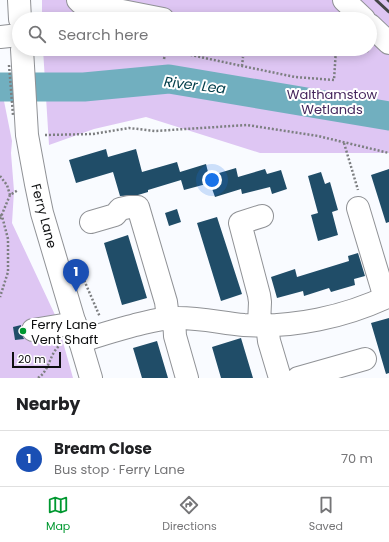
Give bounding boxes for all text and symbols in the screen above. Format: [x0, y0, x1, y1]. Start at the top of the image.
search box [12, 12, 377, 56]
icon: search [26, 23, 48, 45]
text: Search here [58, 24, 148, 45]
water label: River Lea [163, 71, 228, 99]
park label: Walthamstow Wetlands [287, 85, 378, 119]
your location [202, 170, 222, 190]
street label: Ferry Lane [26, 182, 62, 250]
pin: 1 [63, 259, 89, 292]
place label: Ferry Lane Vent Shaft [31, 315, 98, 349]
marker: Ferry Lane Vent Shaft [18, 326, 28, 336]
scale bar [12, 350, 61, 369]
text: 20 m [18, 351, 46, 367]
text: Nearby [16, 392, 80, 416]
text: Bream Close [54, 438, 152, 459]
text: 1 [27, 449, 31, 468]
text: 70 m [341, 449, 373, 468]
text: Bus stop · Ferry Lane [54, 460, 185, 479]
tab: Map [46, 494, 70, 535]
tab: Directions [162, 494, 217, 535]
tab: Saved [309, 494, 343, 535]

